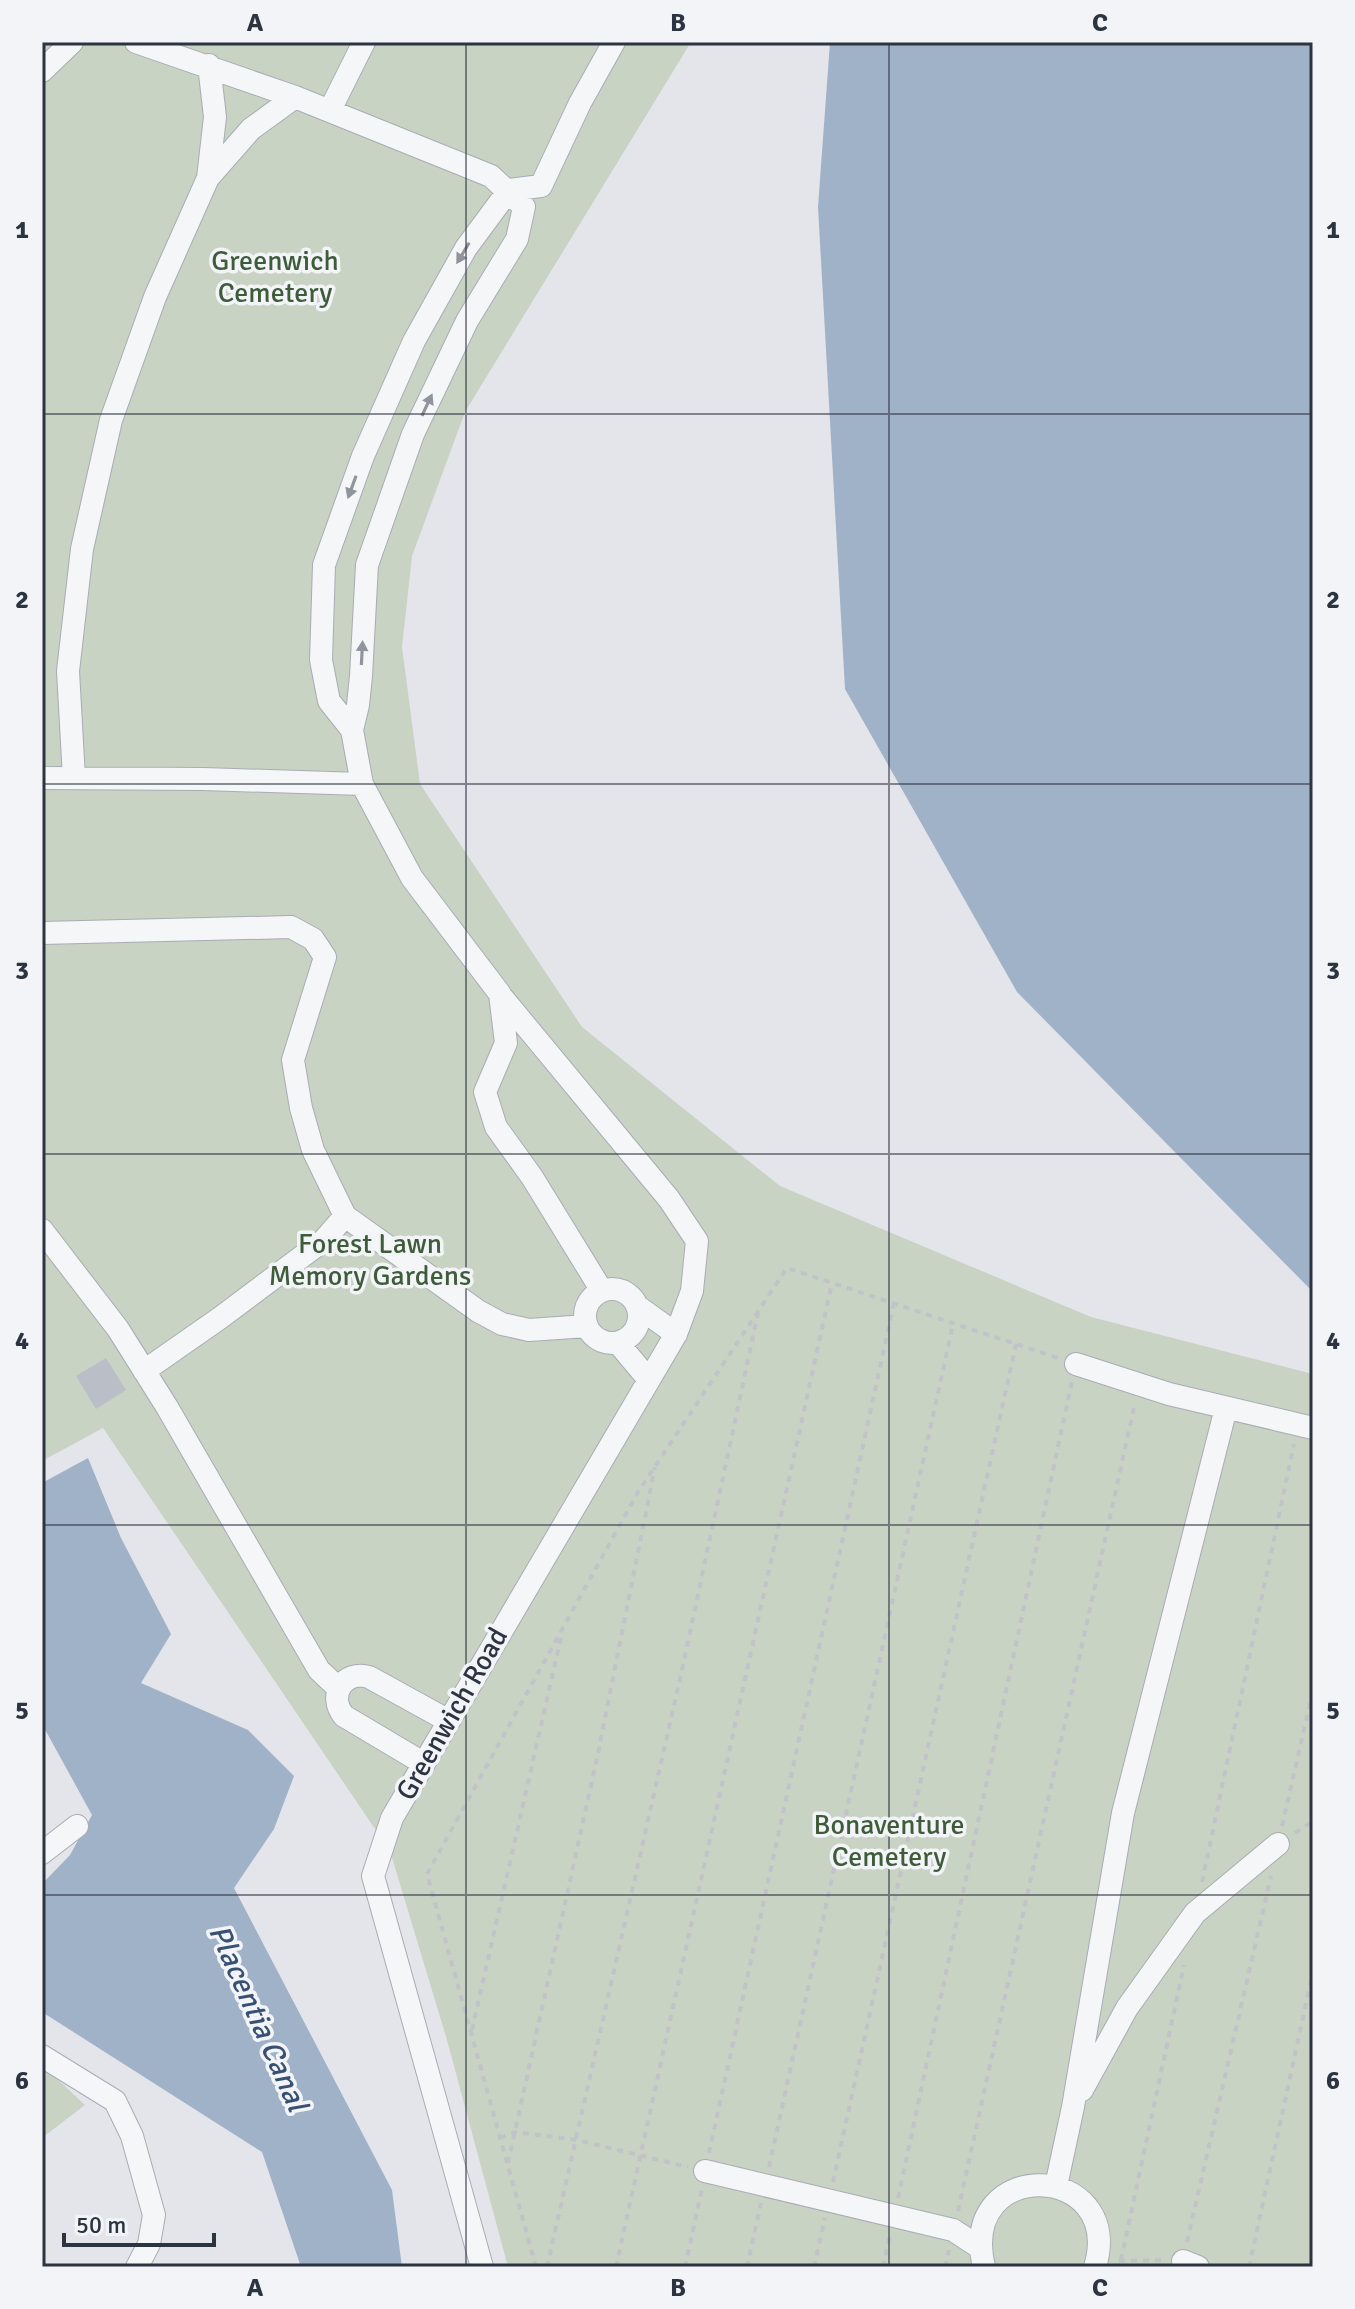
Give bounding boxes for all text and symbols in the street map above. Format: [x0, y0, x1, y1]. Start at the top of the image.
text: A [247, 7, 264, 39]
text: B [670, 7, 686, 39]
text: C [1092, 7, 1108, 39]
text: 1 [15, 214, 29, 246]
text: 1 [1326, 214, 1340, 246]
one-way arrow [457, 242, 471, 264]
park label: Greenwich Cemetery [211, 244, 339, 310]
one-way arrow [420, 393, 434, 416]
one-way arrow [345, 476, 358, 500]
text: 2 [15, 584, 29, 616]
text: 2 [1326, 584, 1340, 616]
one-way arrow [356, 640, 369, 665]
text: 3 [15, 955, 29, 987]
text: 3 [1326, 955, 1340, 987]
park label: Forest Lawn Memory Gardens [269, 1227, 471, 1293]
text: 4 [15, 1325, 29, 1357]
text: 4 [1326, 1325, 1340, 1357]
street label: Greenwich Road [389, 1622, 515, 1806]
text: 5 [15, 1695, 29, 1727]
text: 5 [1326, 1695, 1340, 1727]
park label: Bonaventure Cemetery [813, 1808, 965, 1874]
water label: Placentia Canal [200, 1919, 317, 2119]
text: 6 [15, 2065, 29, 2097]
text: 6 [1326, 2065, 1340, 2097]
scale bar [64, 2197, 214, 2247]
text: 50 m [76, 2210, 126, 2240]
text: A [247, 2272, 264, 2304]
text: B [670, 2272, 686, 2304]
text: C [1092, 2272, 1108, 2304]

